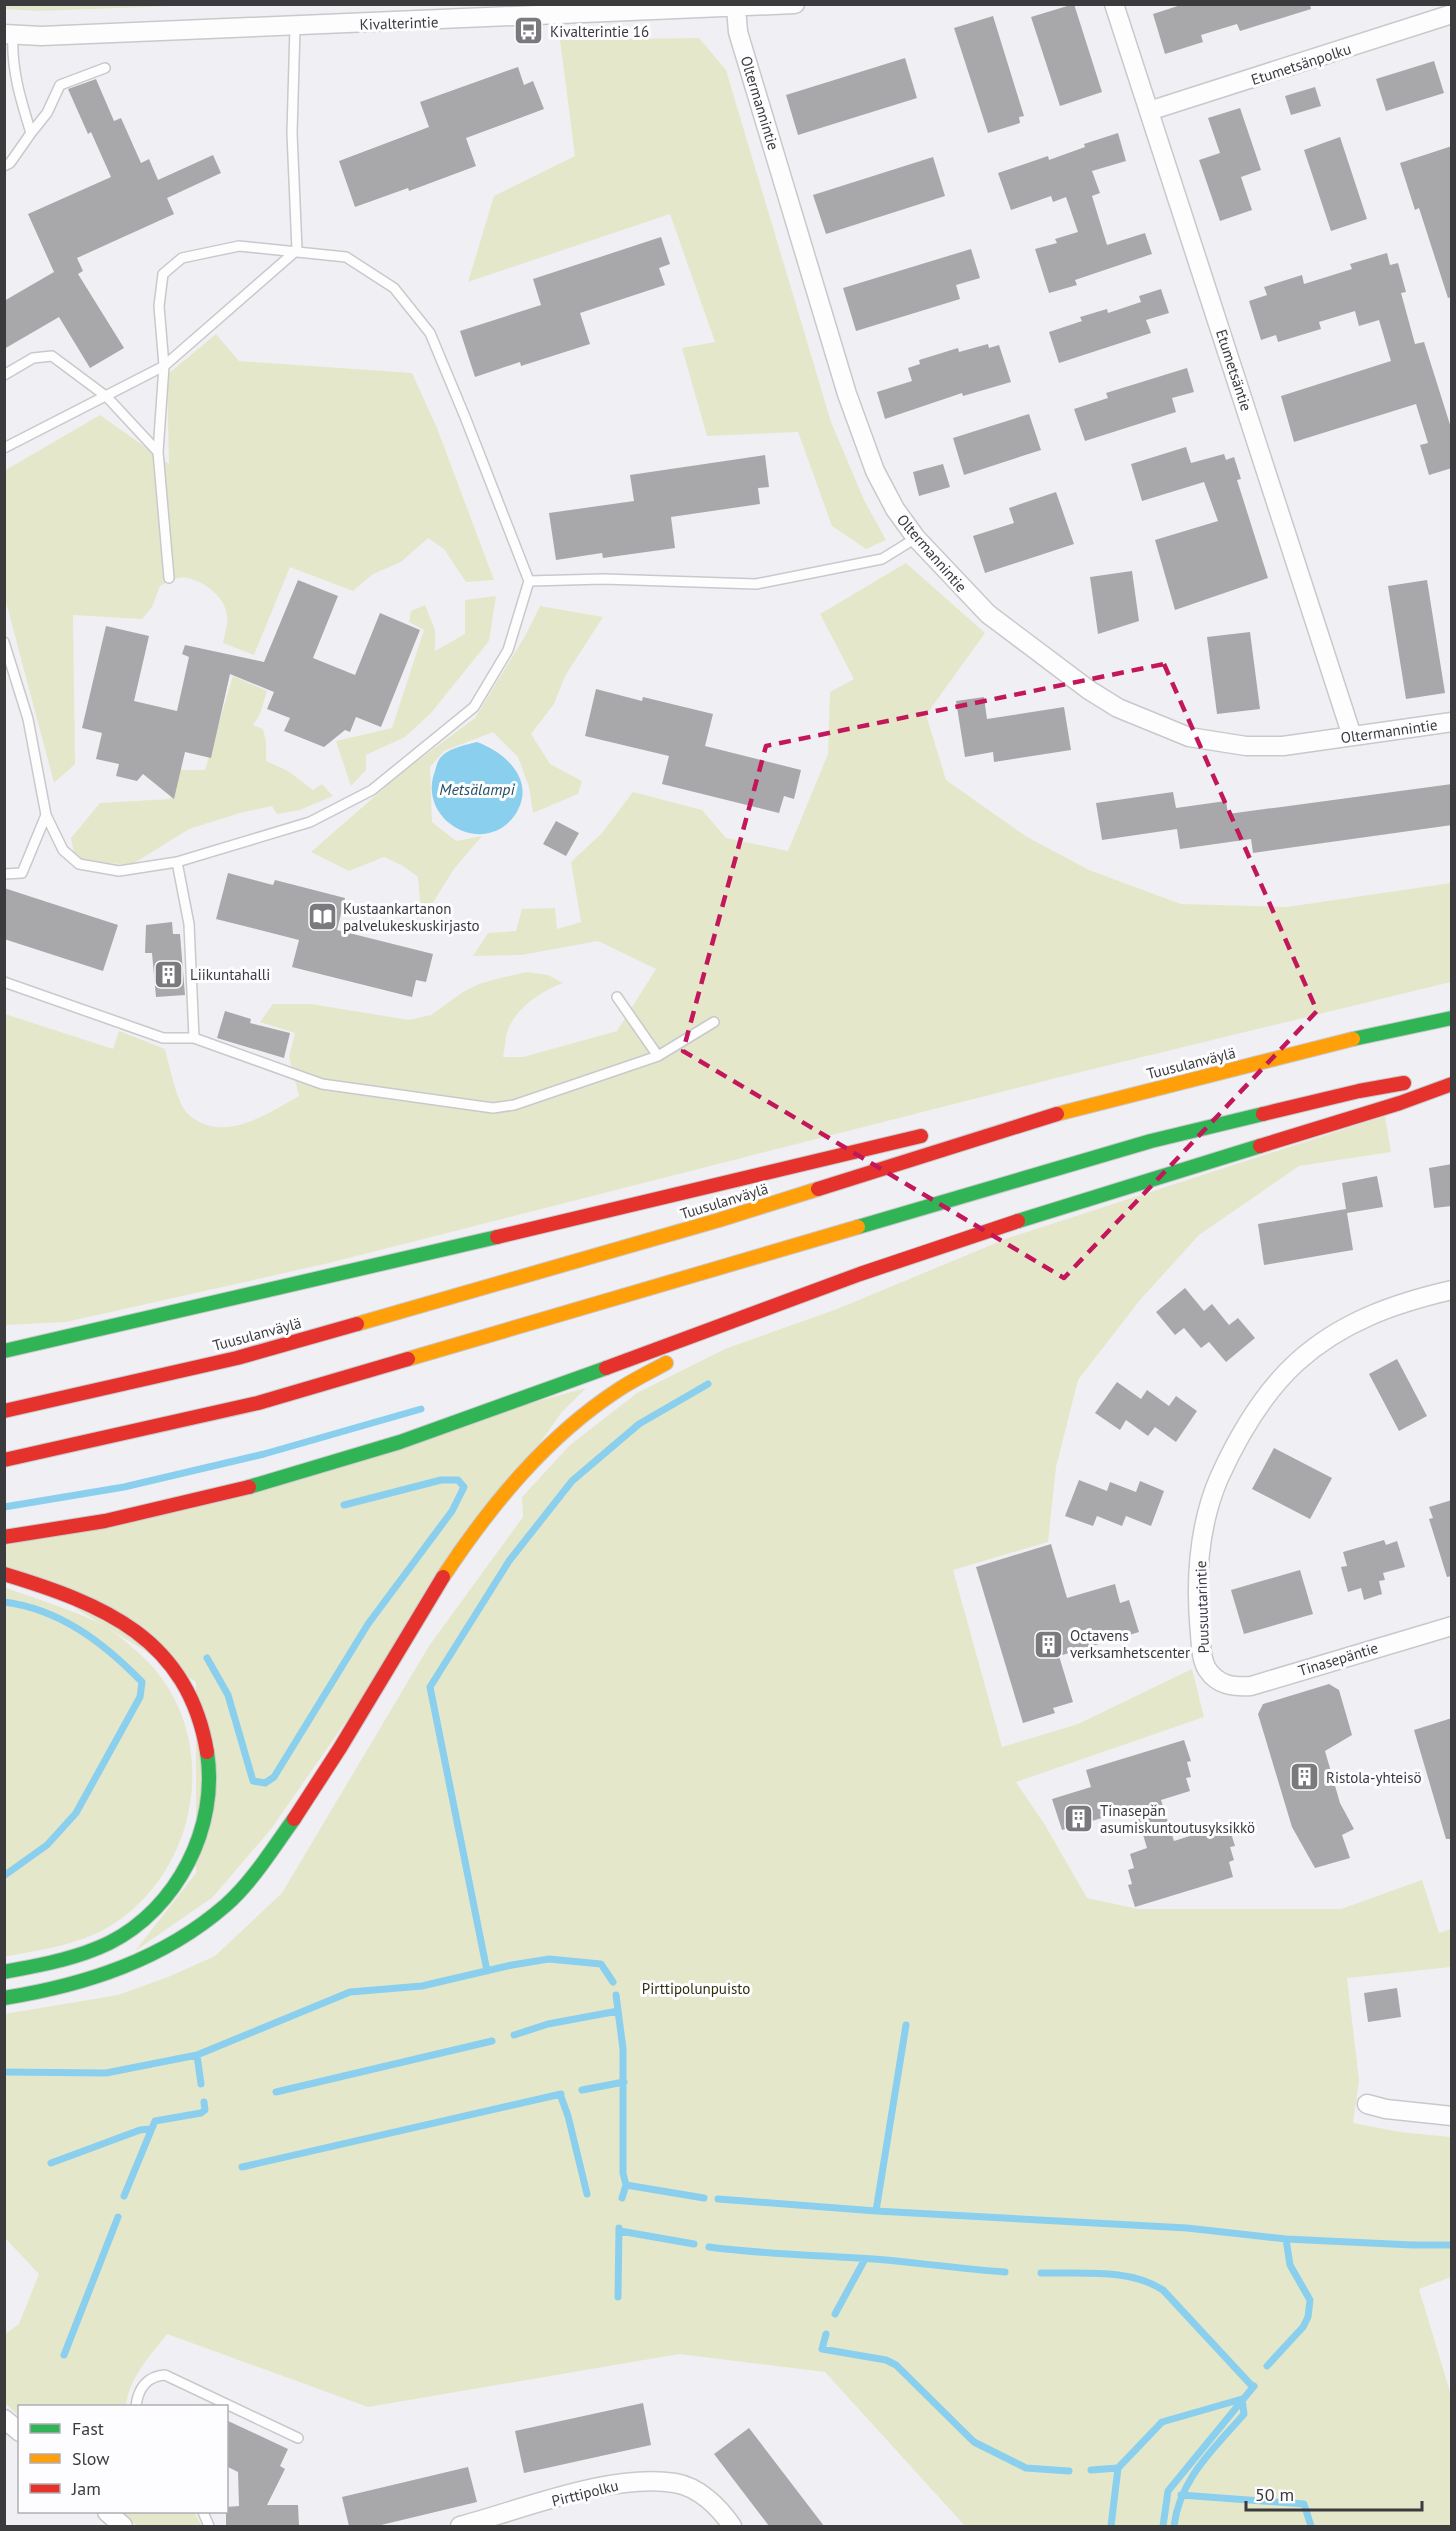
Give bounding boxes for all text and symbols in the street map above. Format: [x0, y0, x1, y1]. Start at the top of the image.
street label: Kivalterintie [359, 12, 439, 34]
bus stop icon: Kivalterintie 16 [513, 15, 545, 47]
place label: Kivalterintie 16 [550, 22, 649, 41]
street label: Etumetsänpolku [1249, 39, 1353, 89]
street label: Oltermannintie [737, 54, 783, 152]
street label: Etumetsäntie [1212, 327, 1256, 413]
street label: Oltermannintie [893, 510, 971, 596]
street label: Oltermannintie [1340, 715, 1438, 747]
water label: Metsälampi [439, 779, 515, 799]
place label: Kustaankartanon palvelukeskuskirjasto [343, 899, 480, 935]
library icon: Kustaankartanon palvelukeskuskirjasto [306, 901, 338, 933]
building icon: Liikuntahalli [153, 958, 185, 990]
place label: Liikuntahalli [190, 965, 270, 984]
street label: Tuusulanväylä [1145, 1043, 1237, 1083]
street label: Tuusulanväylä [678, 1179, 770, 1223]
street label: Tuusulanväylä [211, 1313, 303, 1355]
street label: Puusuutarintie [1191, 1560, 1213, 1654]
place label: Octavens verksamhetscenter [1070, 1626, 1190, 1662]
building icon: Octavens verksamhetscenter [1033, 1628, 1065, 1660]
street label: Tinasepäntie [1296, 1638, 1380, 1680]
building icon: Ristola-yhteisö [1289, 1761, 1321, 1793]
place label: Ristola-yhteisö [1326, 1768, 1422, 1787]
place label: Tinasepän asumiskuntoutusyksikkö [1100, 1801, 1255, 1837]
building icon: Tinasepän asumiskuntoutusyksikkö [1063, 1803, 1095, 1835]
park label: Pirttipolunpuisto [642, 1979, 750, 1998]
legend [18, 2405, 228, 2513]
text: Fast [72, 2417, 104, 2440]
text: Slow [72, 2447, 110, 2470]
scale bar [1246, 2474, 1422, 2512]
street label: Pirttipolku [550, 2476, 620, 2510]
text: Jam [71, 2477, 101, 2500]
text: 50 m [1255, 2483, 1294, 2506]

